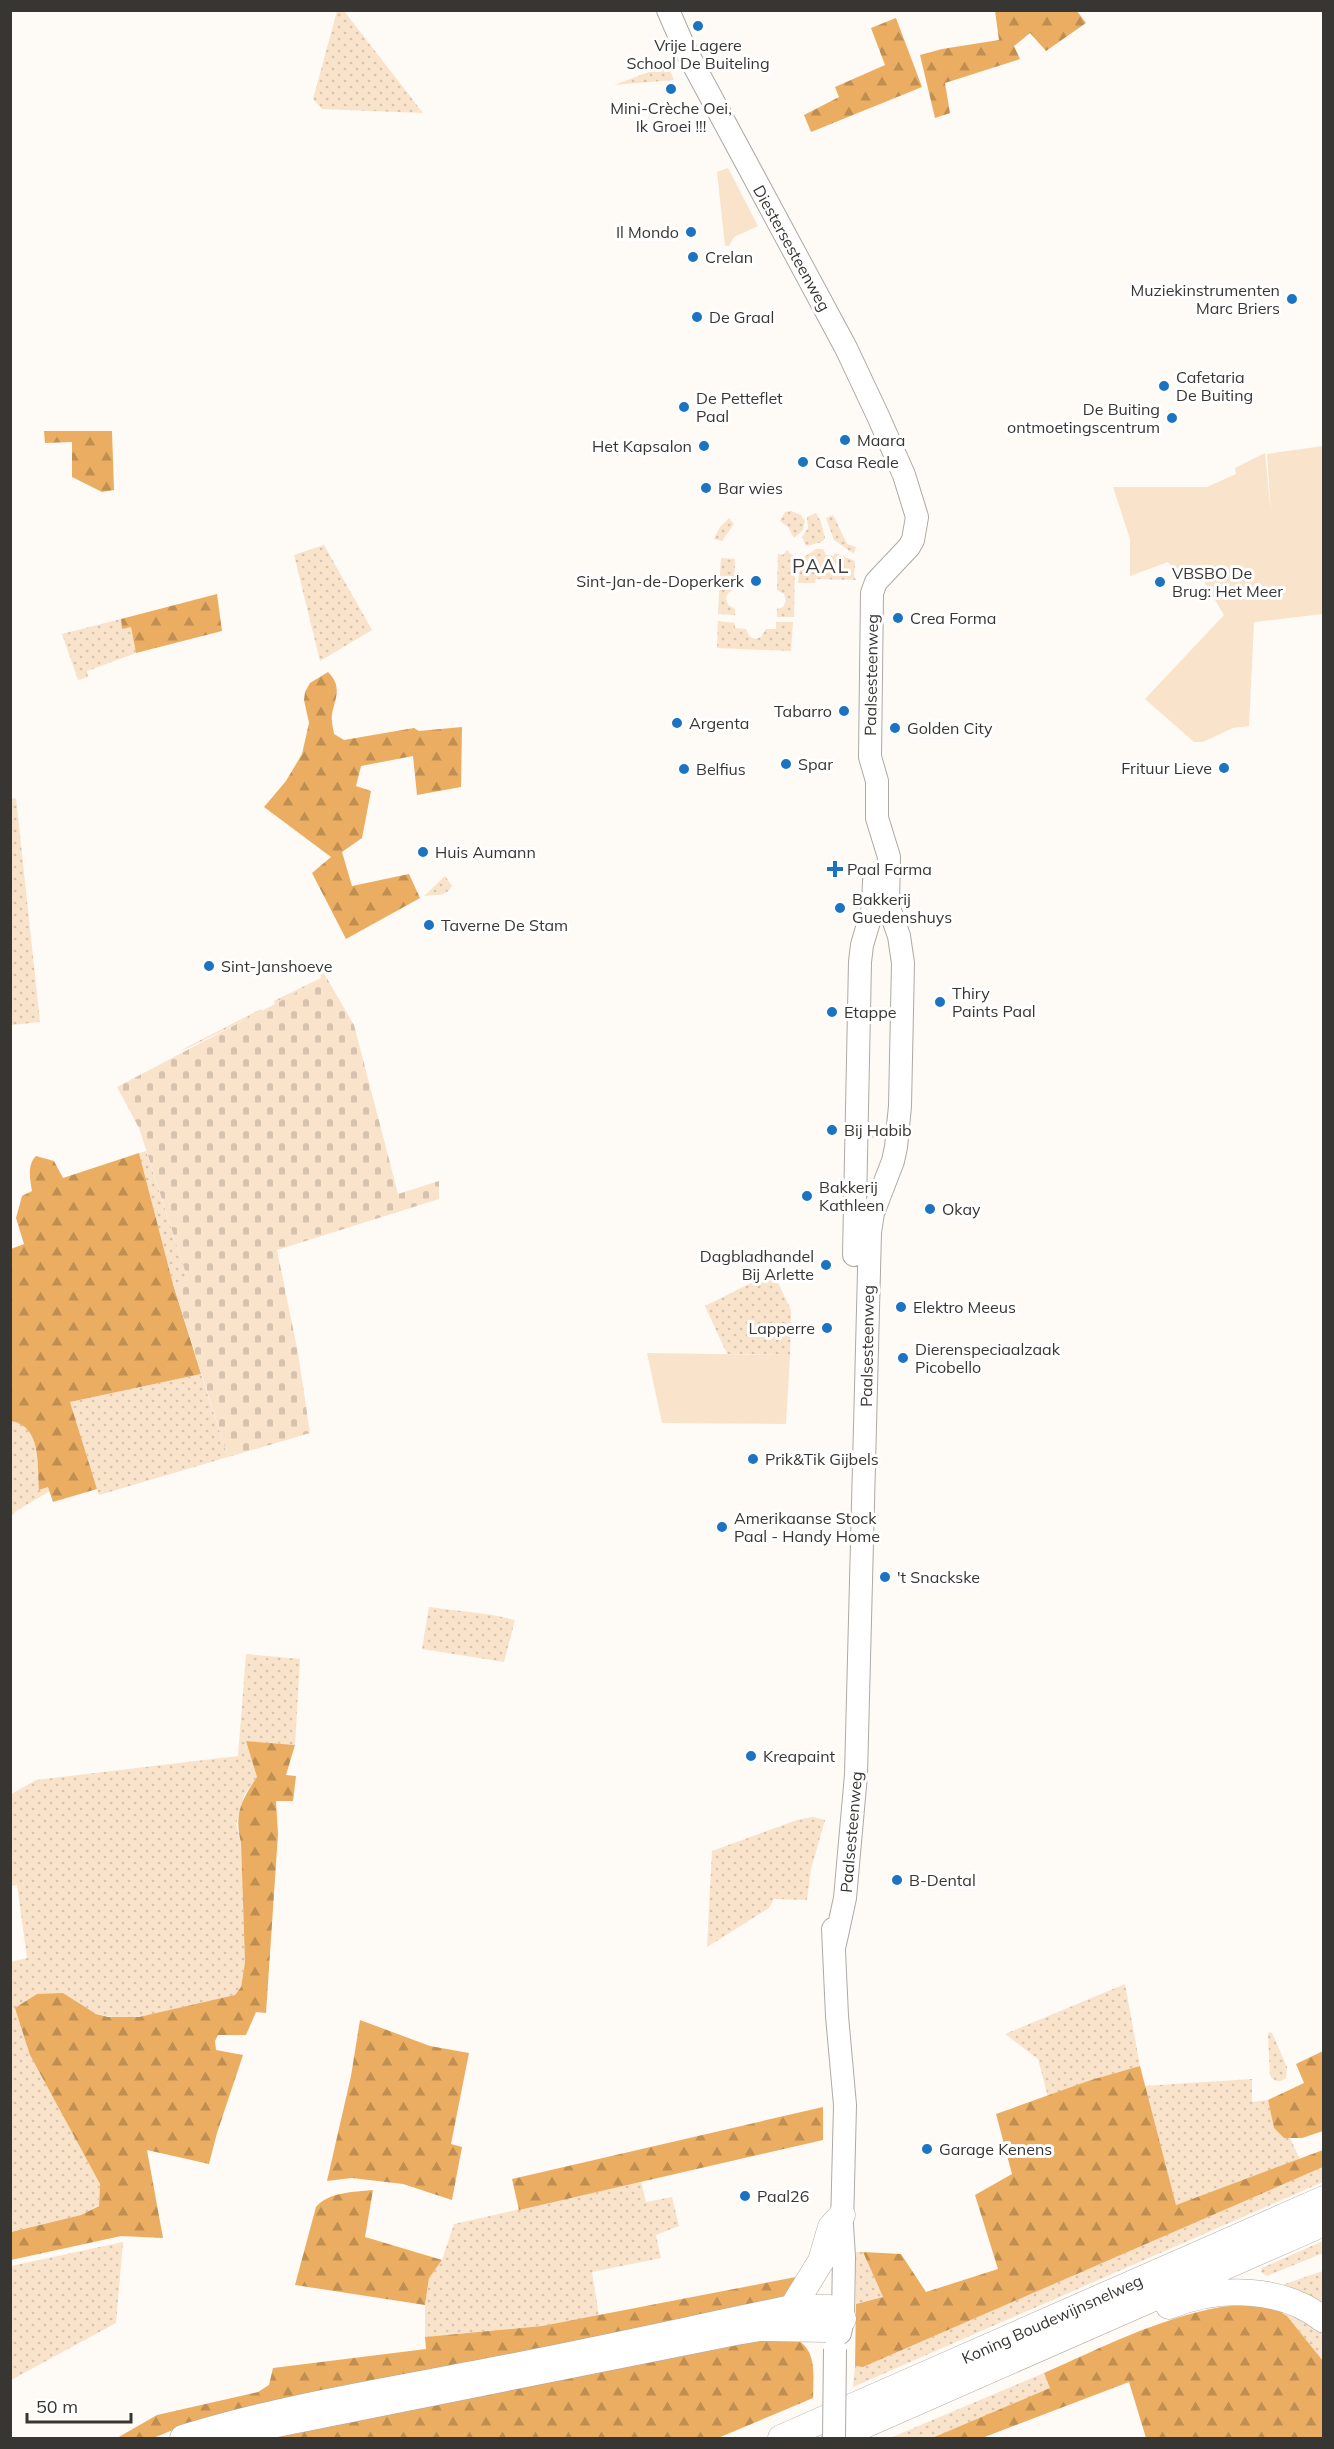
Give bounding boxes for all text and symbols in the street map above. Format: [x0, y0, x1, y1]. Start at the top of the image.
marker: Vrije Lagere School De Buiteling [691, 19, 705, 33]
place label: Vrije Lagere School De Buiteling [626, 35, 770, 73]
marker: Mini-Crèche Oei, Ik Groei !!! [664, 82, 678, 96]
place label: Mini-Crèche Oei, Ik Groei !!! [610, 98, 732, 136]
street label: Diestersesteenweg [749, 181, 835, 315]
place label: Il Mondo [616, 222, 679, 242]
marker: Il Mondo [684, 225, 698, 239]
place label: Crelan [705, 247, 753, 267]
marker: Crelan [686, 250, 700, 264]
place label: Muziekinstrumenten Marc Briers [1131, 280, 1280, 318]
marker: Muziekinstrumenten Marc Briers [1285, 292, 1299, 306]
place label: De Graal [709, 307, 774, 327]
marker: De Graal [690, 310, 704, 324]
place label: Cafetaria De Buiting [1176, 367, 1253, 405]
marker: Cafetaria De Buiting [1157, 379, 1171, 393]
place label: De Petteflet Paal [696, 388, 783, 426]
place label: De Buiting ontmoetingscentrum [1007, 399, 1160, 437]
marker: De Petteflet Paal [677, 400, 691, 414]
marker: De Buiting ontmoetingscentrum [1165, 411, 1179, 425]
place label: Maara [857, 430, 905, 450]
marker: Maara [838, 433, 852, 447]
place label: Het Kapsalon [592, 436, 692, 456]
marker: Het Kapsalon [697, 439, 711, 453]
place label: Casa Reale [815, 452, 899, 472]
marker: Casa Reale [796, 455, 810, 469]
place label: Bar wies [718, 478, 783, 498]
marker: Bar wies [699, 481, 713, 495]
district label: PAAL [792, 553, 850, 578]
place label: VBSBO De Brug: Het Meer [1172, 563, 1283, 601]
place label: Sint-Jan-de-Doperkerk [576, 571, 745, 591]
marker: Sint-Jan-de-Doperkerk [749, 574, 763, 588]
marker: VBSBO De Brug: Het Meer [1153, 575, 1167, 589]
place label: Crea Forma [910, 608, 996, 628]
marker: Crea Forma [891, 611, 905, 625]
street label: Paalsesteenweg [860, 614, 882, 736]
place label: Tabarro [774, 701, 832, 721]
marker: Tabarro [837, 704, 851, 718]
place label: Argenta [689, 713, 749, 733]
marker: Argenta [670, 716, 684, 730]
place label: Golden City [907, 718, 993, 738]
marker: Golden City [888, 721, 902, 735]
place label: Spar [798, 754, 833, 774]
marker: Spar [779, 757, 793, 771]
place label: Frituur Lieve [1121, 758, 1212, 778]
place label: Belfius [696, 759, 746, 779]
marker: Frituur Lieve [1217, 761, 1231, 775]
marker: Belfius [677, 762, 691, 776]
place label: Huis Aumann [435, 842, 536, 862]
marker: Huis Aumann [416, 845, 430, 859]
place label: Paal Farma [847, 859, 932, 879]
marker: Paal Farma [828, 862, 842, 876]
place label: Bakkerij Guedenshuys [852, 889, 952, 927]
marker: Bakkerij Guedenshuys [833, 901, 847, 915]
place label: Taverne De Stam [441, 915, 568, 935]
marker: Taverne De Stam [422, 918, 436, 932]
place label: Sint-Janshoeve [221, 956, 332, 976]
marker: Sint-Janshoeve [202, 959, 216, 973]
place label: Thiry Paints Paal [952, 983, 1036, 1021]
marker: Thiry Paints Paal [933, 995, 947, 1009]
place label: Etappe [844, 1002, 896, 1022]
marker: Etappe [825, 1005, 839, 1019]
place label: Bij Habib [844, 1120, 912, 1140]
marker: Bij Habib [825, 1123, 839, 1137]
place label: Bakkerij Kathleen [819, 1177, 884, 1215]
marker: Bakkerij Kathleen [800, 1189, 814, 1203]
place label: Okay [942, 1199, 981, 1219]
marker: Okay [923, 1202, 937, 1216]
place label: Dagbladhandel Bij Arlette [700, 1246, 814, 1284]
marker: Dagbladhandel Bij Arlette [819, 1258, 833, 1272]
street label: Paalsesteenweg [856, 1285, 878, 1407]
place label: Elektro Meeus [913, 1297, 1016, 1317]
marker: Elektro Meeus [894, 1300, 908, 1314]
place label: Lapperre [749, 1318, 815, 1338]
marker: Lapperre [820, 1321, 834, 1335]
place label: Dierenspeciaalzaak Picobello [915, 1339, 1061, 1377]
marker: Dierenspeciaalzaak Picobello [896, 1351, 910, 1365]
place label: Prik&Tik Gijbels [765, 1449, 879, 1469]
marker: Prik&Tik Gijbels [746, 1452, 760, 1466]
place label: Amerikaanse Stock Paal - Handy Home [734, 1508, 880, 1546]
marker: Amerikaanse Stock Paal - Handy Home [715, 1520, 729, 1534]
place label: 't Snackske [897, 1567, 980, 1587]
marker: 't Snackske [878, 1570, 892, 1584]
place label: Kreapaint [763, 1746, 836, 1766]
marker: Kreapaint [744, 1749, 758, 1763]
street label: Paalsesteenweg [836, 1770, 866, 1894]
place label: B-Dental [909, 1870, 976, 1890]
marker: B-Dental [890, 1873, 904, 1887]
place label: Garage Kenens [939, 2139, 1052, 2159]
marker: Garage Kenens [920, 2142, 934, 2156]
place label: Paal26 [757, 2186, 809, 2206]
marker: Paal26 [738, 2189, 752, 2203]
street label: Koning Boudewijnsnelweg [958, 2270, 1146, 2368]
scale bar [27, 2386, 130, 2424]
text: 50 m [36, 2395, 78, 2418]

